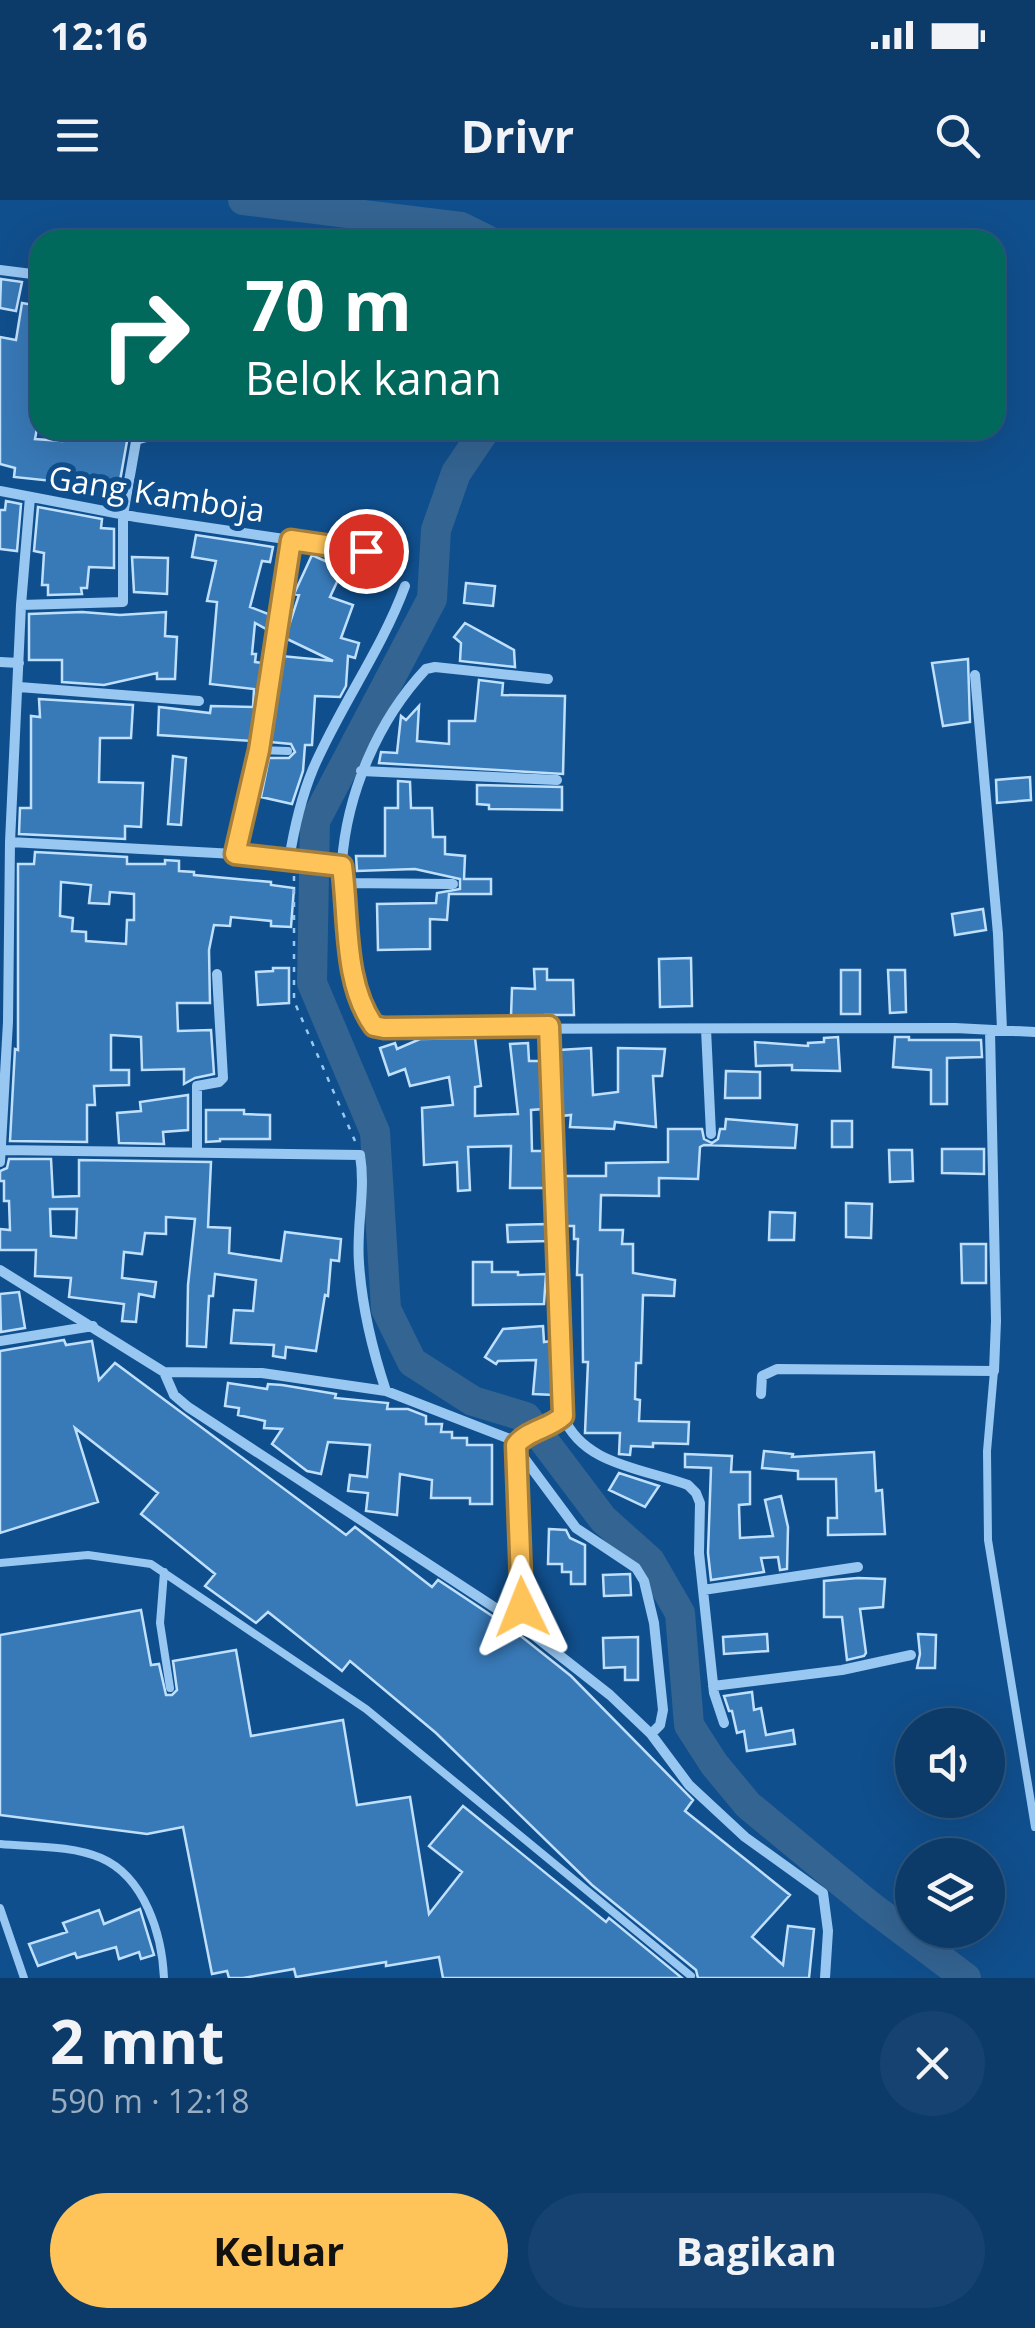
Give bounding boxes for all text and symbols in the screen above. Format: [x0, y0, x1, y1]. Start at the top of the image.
text: 12:16 [50, 9, 148, 61]
text: Drivr [461, 105, 574, 166]
icon: menu [50, 108, 105, 163]
icon: search [930, 108, 985, 163]
text: 70 m [245, 256, 412, 352]
icon: right [80, 270, 210, 400]
text: Belok kanan [245, 347, 502, 408]
street label: Gang Kamboja [46, 455, 268, 531]
pin [324, 509, 409, 594]
icon: arrive [339, 524, 394, 579]
position arrow [470, 1555, 574, 1659]
map controls [895, 1708, 1005, 1948]
button: sound [895, 1708, 1005, 1818]
button: layers [895, 1838, 1005, 1948]
text: 2 mnt [50, 2000, 224, 2082]
button: close [880, 2011, 985, 2116]
text: 590 m · 12:18 [50, 2079, 249, 2122]
button: Keluar [50, 2193, 508, 2308]
button: Bagikan [528, 2193, 985, 2308]

